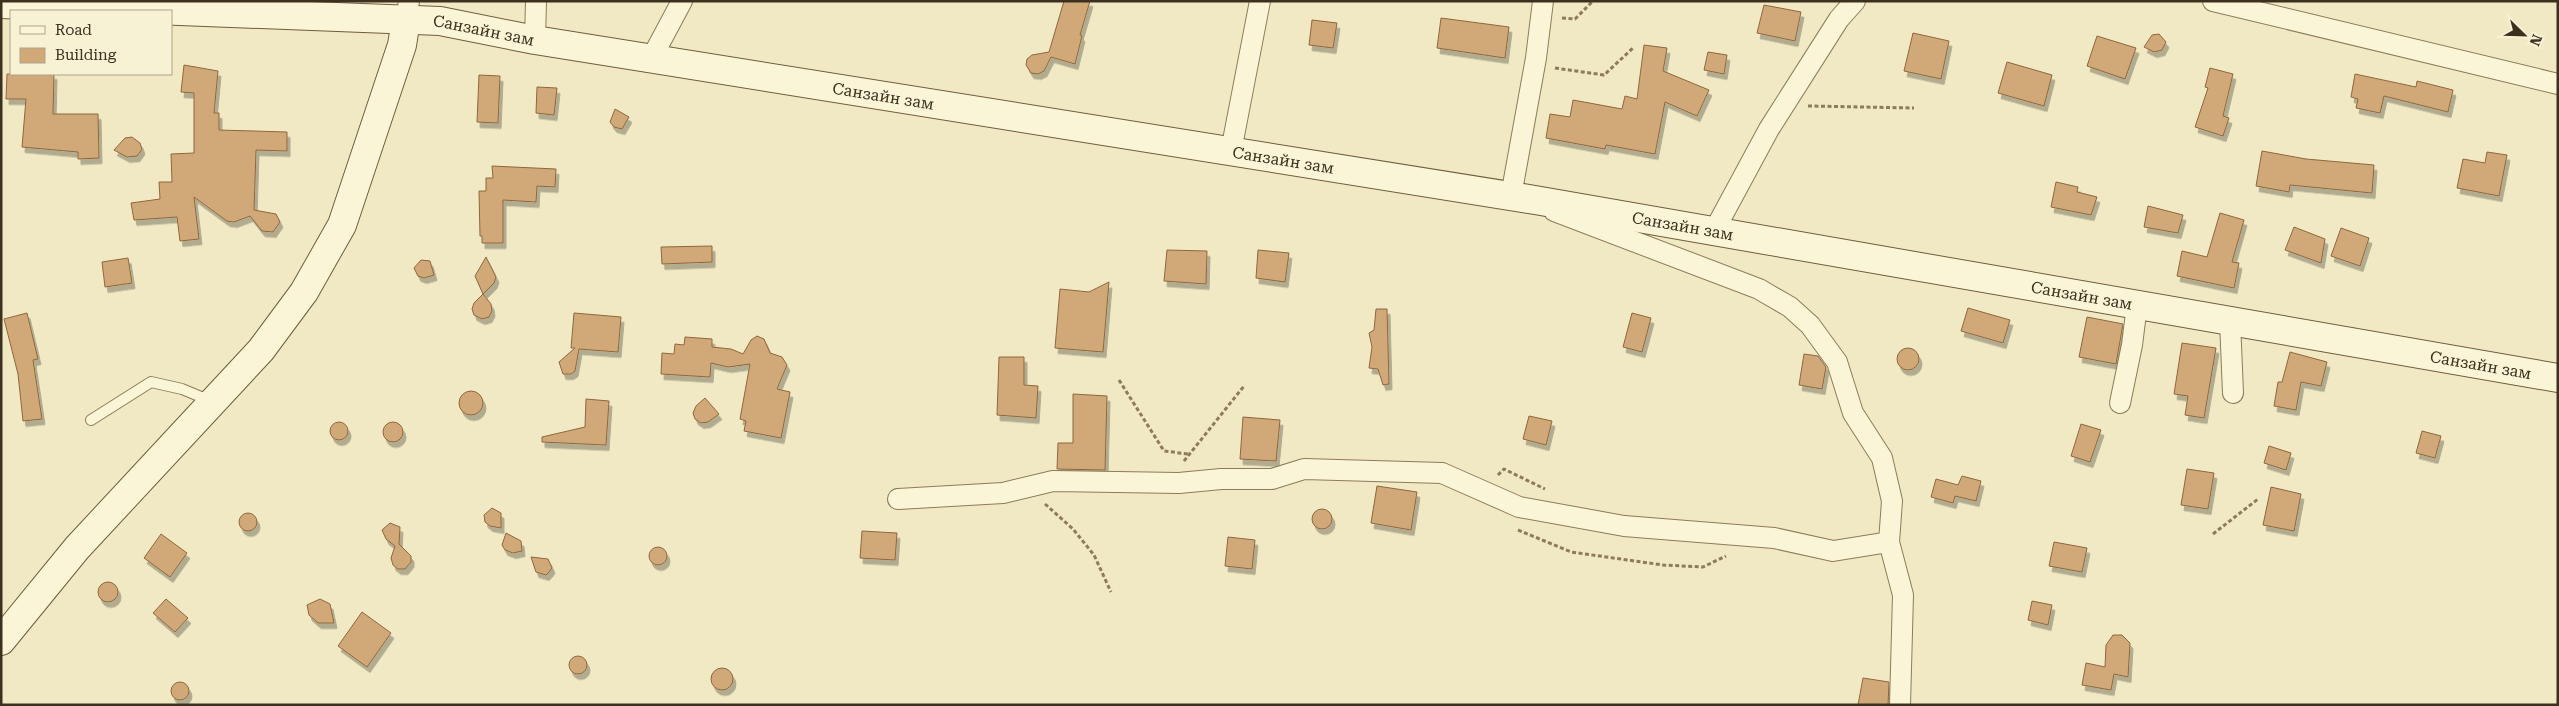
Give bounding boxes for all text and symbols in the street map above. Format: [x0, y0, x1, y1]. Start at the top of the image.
legend [10, 10, 172, 75]
north arrow [2499, 10, 2549, 60]
street label: Санзайн зам [433, 11, 536, 49]
text: Road [55, 21, 92, 39]
text: N [2526, 32, 2545, 48]
text: Building [55, 46, 117, 64]
street label: Санзайн зам [831, 78, 936, 113]
street label: Санзайн зам [1231, 142, 1335, 177]
street label: Санзайн зам [1631, 208, 1735, 244]
street label: Санзайн зам [2030, 277, 2134, 313]
street label: Санзайн зам [2429, 346, 2533, 383]

